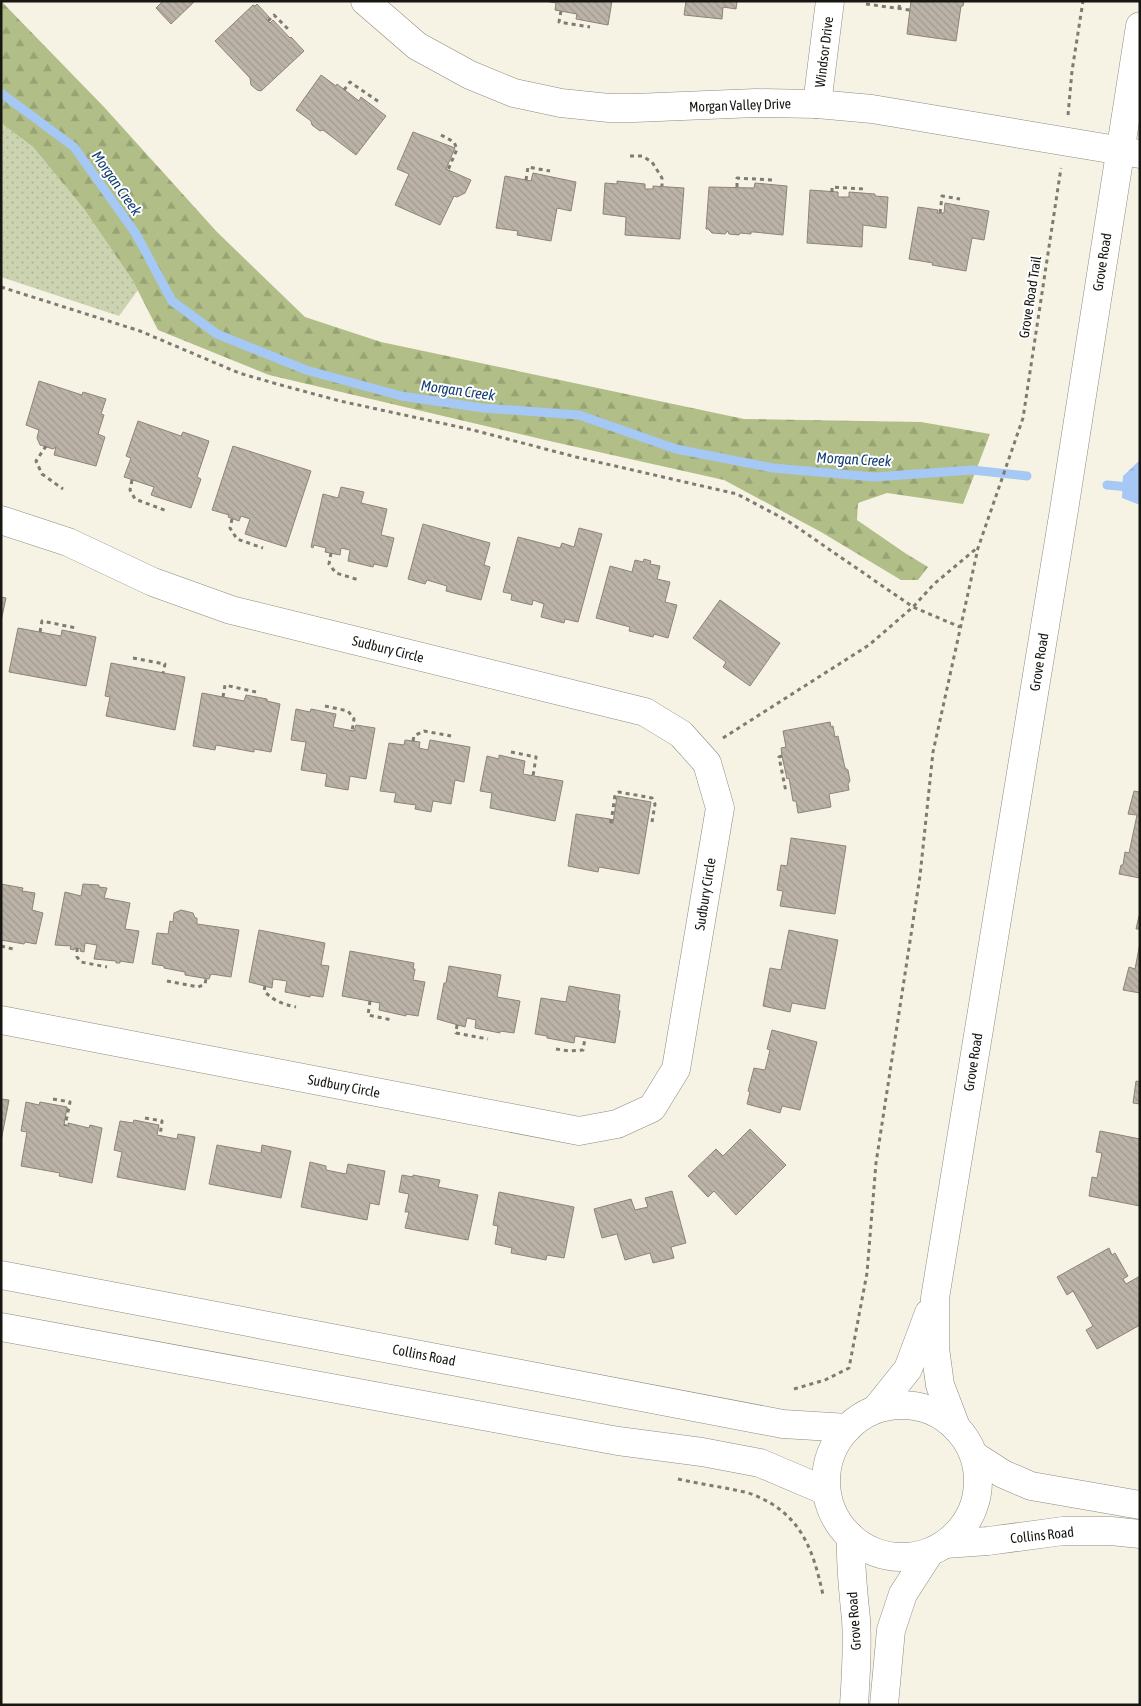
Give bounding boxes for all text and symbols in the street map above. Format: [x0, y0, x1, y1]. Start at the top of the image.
street label: Windsor Drive [812, 16, 836, 88]
street label: Morgan Valley Drive [689, 95, 791, 115]
water label: Morgan Creek [89, 147, 146, 219]
street label: Grove Road [1090, 232, 1114, 292]
street label: Grove Road Trail [1016, 254, 1044, 339]
water label: Morgan Creek [420, 376, 497, 404]
water label: Morgan Creek [816, 449, 892, 469]
street label: Sudbury Circle [351, 632, 425, 666]
street label: Grove Road [1027, 632, 1051, 692]
street label: Sudbury Circle [691, 857, 719, 931]
street label: Grove Road [961, 1032, 985, 1092]
street label: Sudbury Circle [307, 1071, 381, 1101]
street label: Collins Road [391, 1341, 457, 1369]
street label: Collins Road [1009, 1524, 1075, 1546]
street label: Grove Road [844, 1591, 864, 1651]

